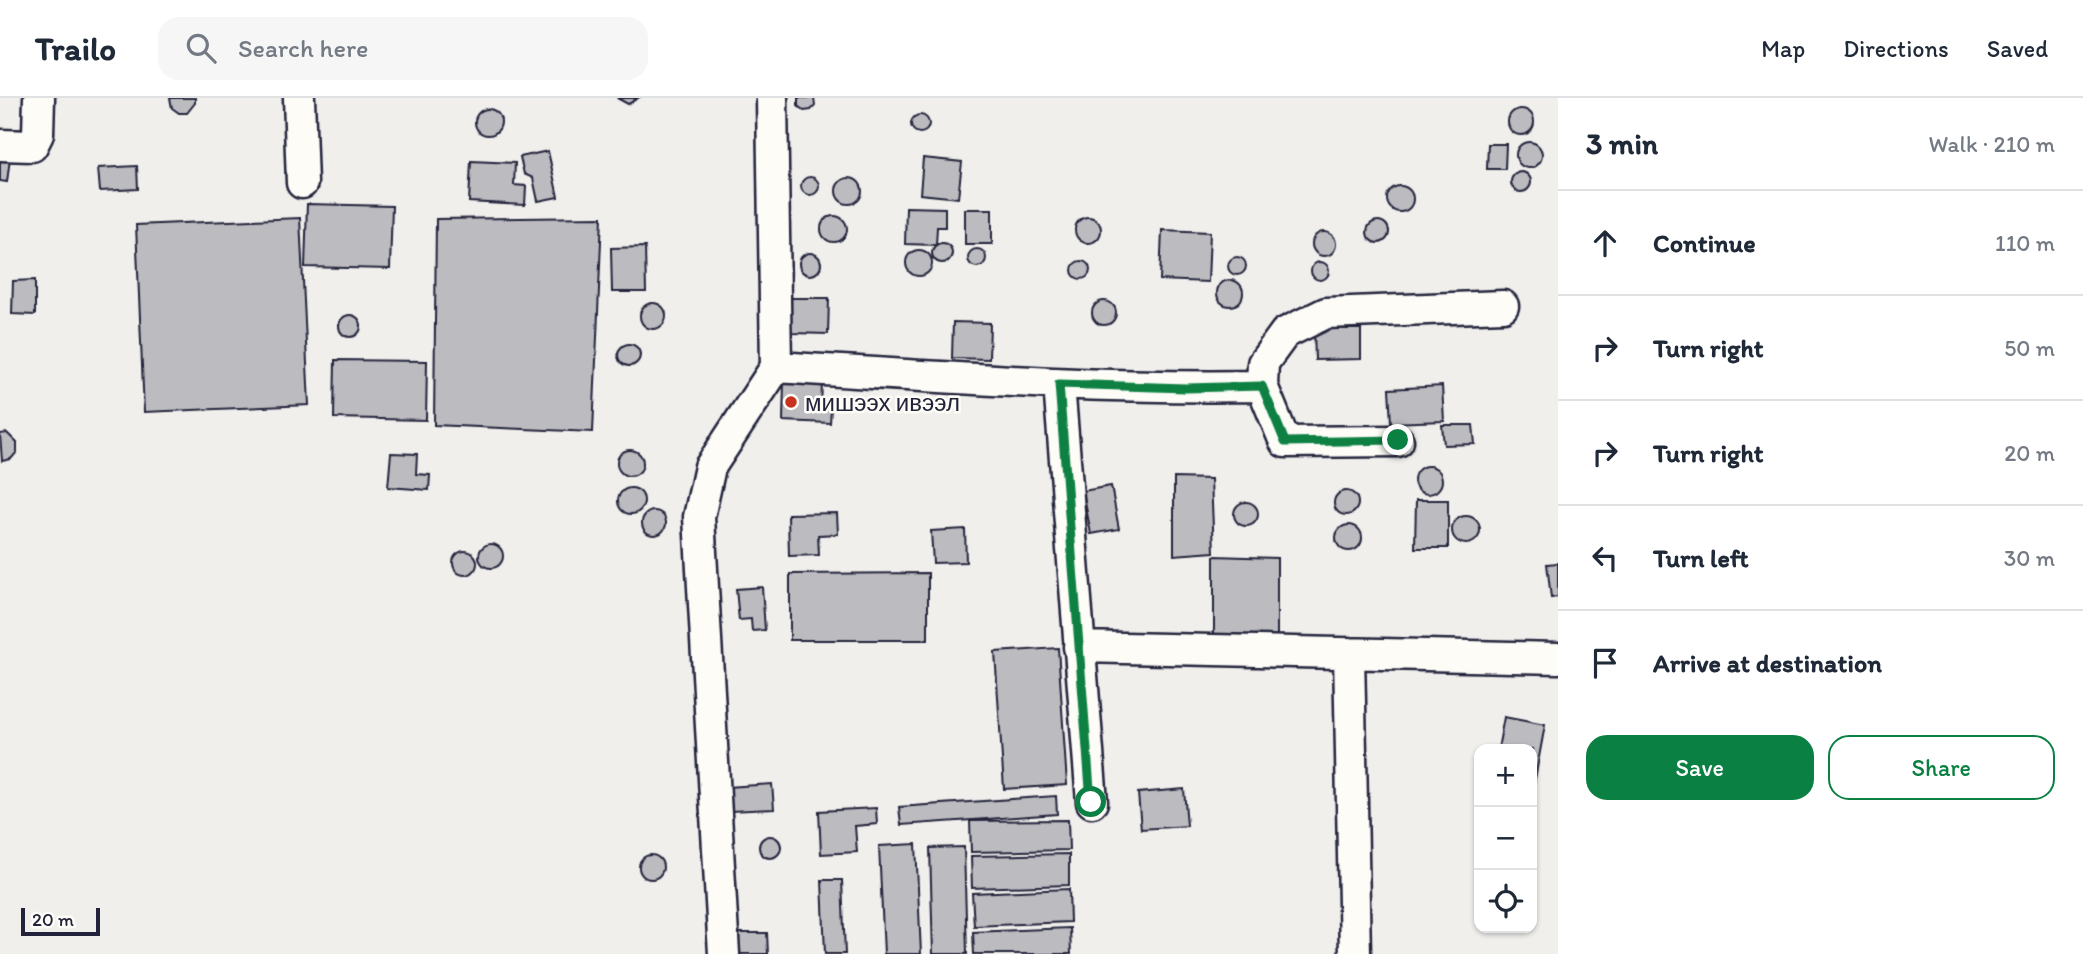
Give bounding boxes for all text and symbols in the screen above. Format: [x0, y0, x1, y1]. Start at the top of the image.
search box [158, 17, 648, 80]
text: Trailo [35, 29, 116, 68]
icon: search [182, 29, 220, 67]
text: Search here [238, 32, 368, 64]
text: Map [1761, 34, 1805, 63]
text: Directions [1843, 34, 1949, 63]
text: Saved [1987, 34, 2048, 63]
text: 3 min [1586, 125, 1658, 162]
text: Walk · 210 m [1929, 130, 2055, 158]
icon: ahead [1586, 224, 1624, 262]
text: Continue [1653, 227, 1756, 259]
text: 110 m [1995, 229, 2055, 257]
icon: right [1586, 329, 1624, 367]
text: Turn right [1653, 332, 1764, 364]
text: 50 m [2004, 334, 2055, 362]
place label: мишээх ивээл [805, 388, 960, 417]
marker: мишээх ивээл [783, 394, 799, 410]
route end [1382, 424, 1413, 455]
icon: right [1586, 434, 1624, 472]
text: Turn right [1653, 437, 1764, 469]
text: 20 m [2004, 439, 2055, 467]
icon: left [1586, 539, 1624, 577]
text: Turn left [1653, 542, 1749, 574]
text: 30 m [2004, 544, 2055, 572]
icon: arrive [1586, 644, 1624, 682]
text: Arrive at destination [1653, 647, 1882, 679]
button: Save [1586, 735, 1814, 800]
button: Share [1828, 735, 2055, 800]
map controls [1474, 744, 1537, 933]
button: + [1474, 744, 1537, 807]
route start [1075, 786, 1106, 817]
button: − [1474, 807, 1537, 870]
button: locate [1474, 870, 1537, 933]
scale bar [21, 905, 100, 937]
text: 20 m [32, 908, 74, 931]

